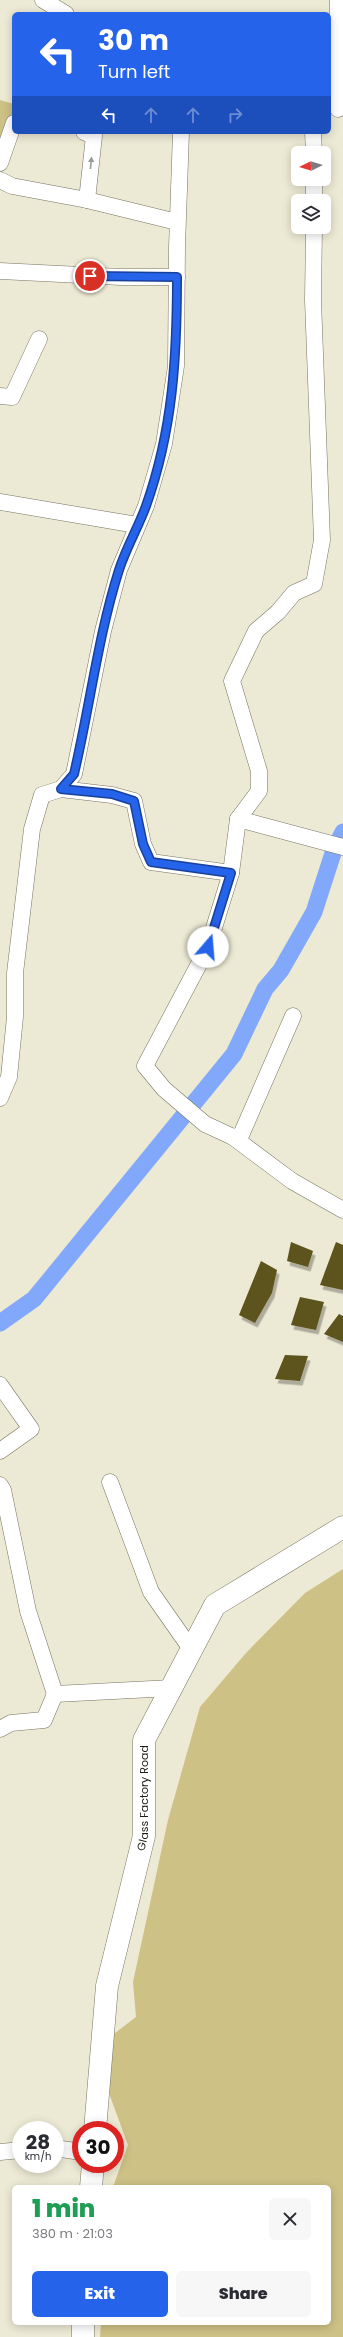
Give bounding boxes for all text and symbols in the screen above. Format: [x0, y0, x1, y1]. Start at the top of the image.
text: 30 m [98, 21, 169, 60]
icon: left [32, 28, 84, 80]
text: Turn left [98, 59, 170, 84]
icon: left [98, 104, 120, 126]
icon: ahead [140, 104, 162, 126]
icon: ahead [182, 104, 204, 126]
icon: right [224, 104, 246, 126]
north arrow [291, 146, 331, 186]
map controls [291, 146, 331, 234]
one-way arrow [88, 157, 94, 169]
button: layers [291, 194, 331, 234]
pin [73, 259, 107, 293]
icon: arrive [79, 265, 101, 287]
position arrow [187, 926, 229, 968]
street label: Glass Factory Road [133, 1745, 152, 1852]
speed limit sign: 30 [72, 2121, 124, 2173]
text: 28 [26, 2128, 50, 2156]
text: km/h [25, 2149, 51, 2164]
text: 1 min [32, 2192, 95, 2225]
button: close [269, 2198, 311, 2240]
text: 380 m · 21:03 [32, 2224, 113, 2243]
button: Exit [32, 2271, 168, 2317]
button: Share [176, 2271, 311, 2317]

